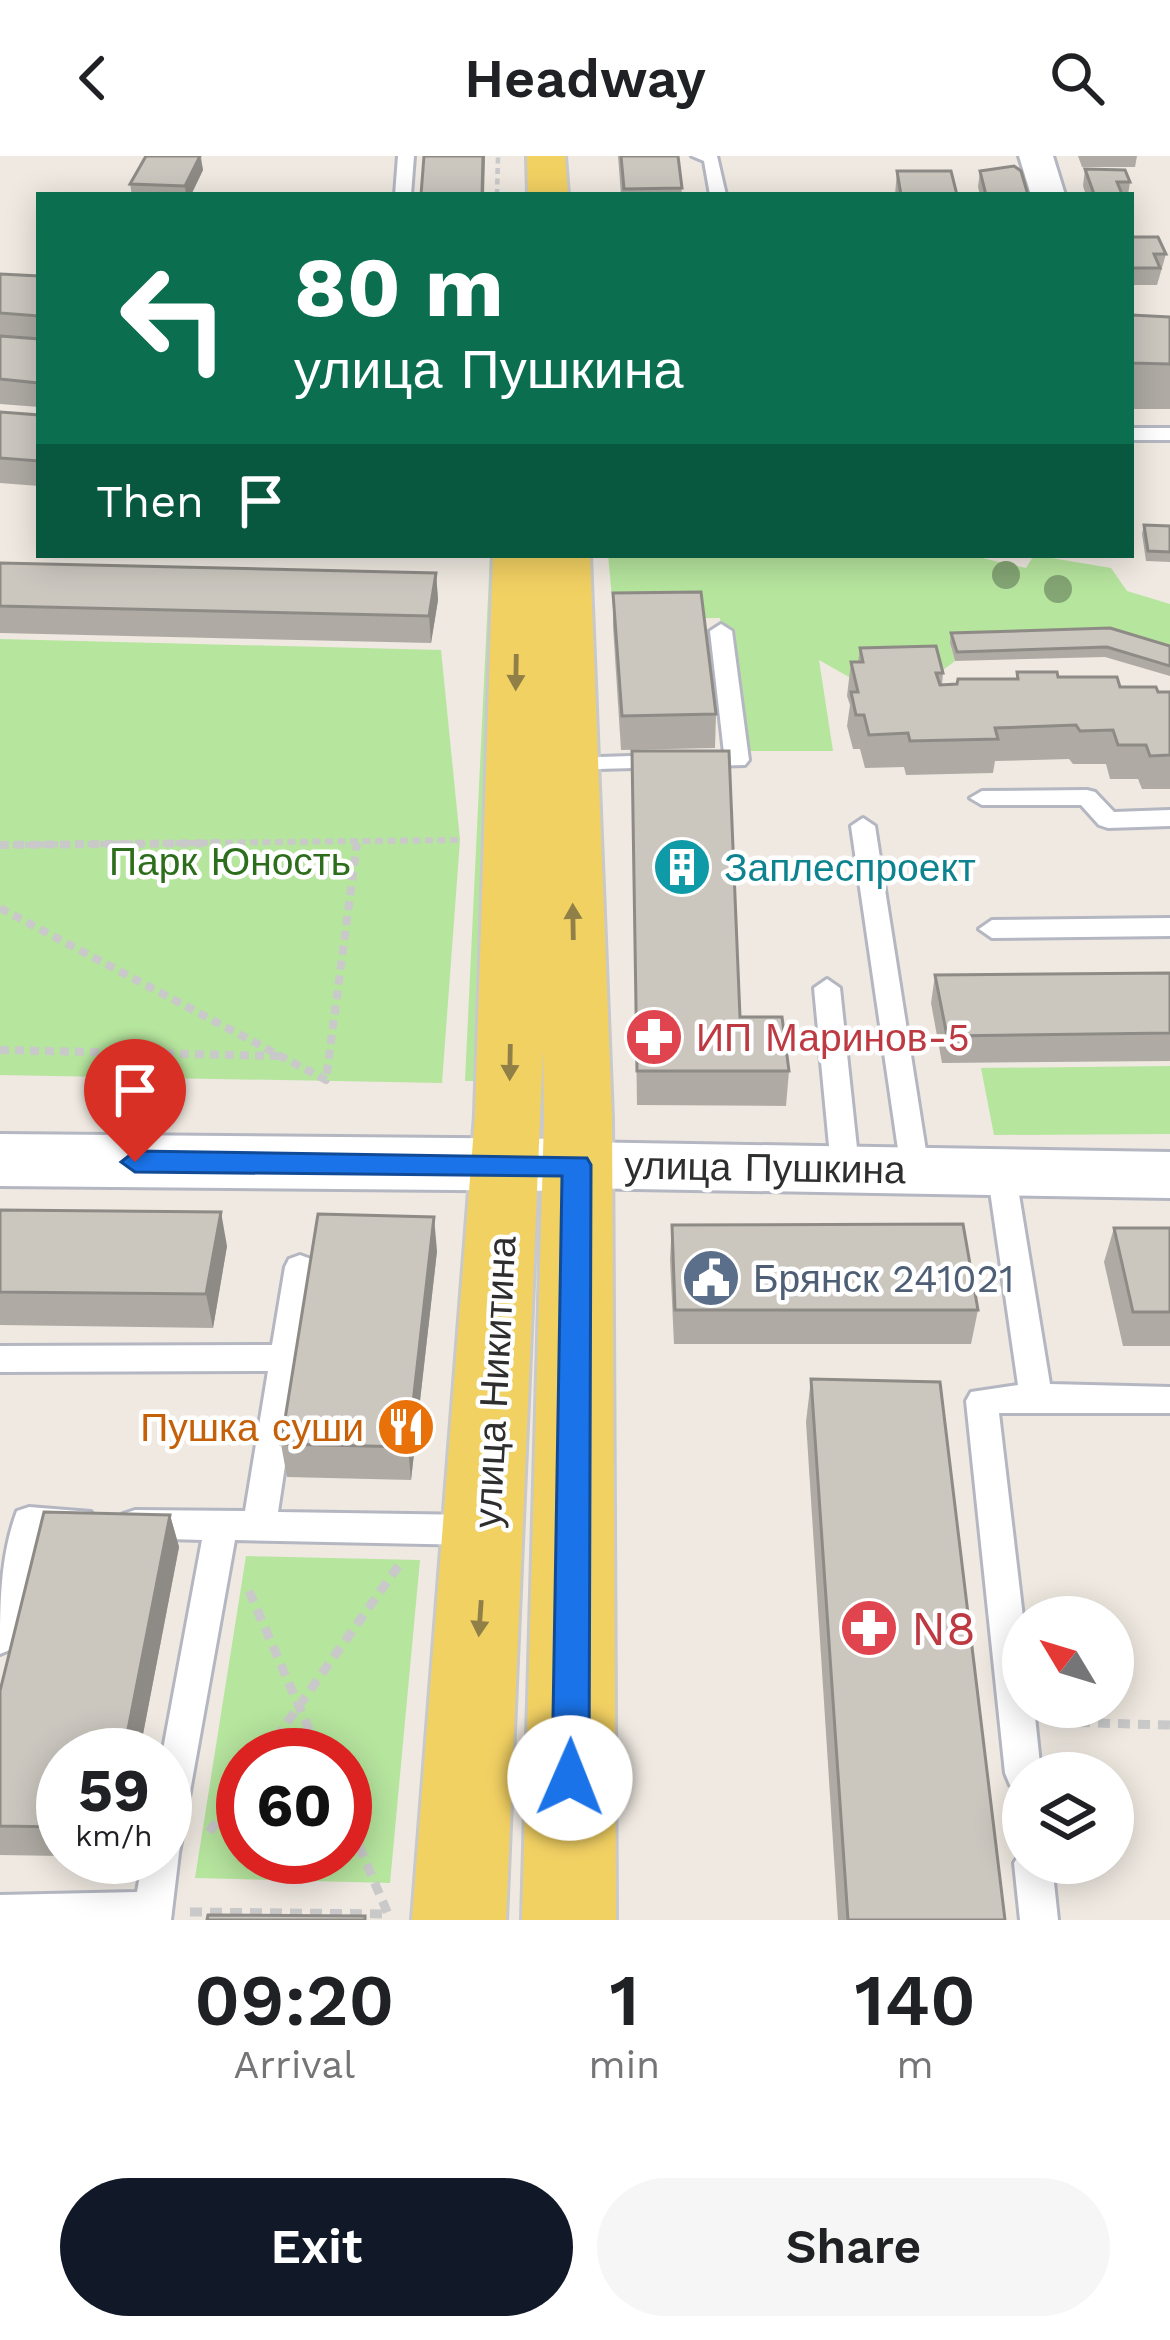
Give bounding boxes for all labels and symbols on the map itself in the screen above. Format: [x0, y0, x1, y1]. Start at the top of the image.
one-way arrow [506, 654, 526, 692]
building icon: Заплеспроект [651, 836, 713, 898]
park label: Парк Юность [109, 839, 351, 884]
place label: Заплеспроект [724, 845, 976, 890]
one-way arrow [563, 902, 582, 940]
pharmacy icon: ИП Маринов-5 [623, 1006, 685, 1068]
place label: ИП Маринов-5 [696, 1015, 970, 1060]
pin [84, 1039, 186, 1162]
one-way arrow [500, 1044, 519, 1082]
street label: улица Пушкина [624, 1143, 906, 1192]
street label: улица Никитина [464, 1235, 525, 1529]
public building icon: Брянск 241021 [680, 1247, 742, 1309]
place label: Брянск 241021 [753, 1256, 1015, 1301]
restaurant icon: Пушка суши [375, 1396, 437, 1458]
place label: Пушка суши [140, 1405, 364, 1450]
north arrow [1002, 1596, 1134, 1728]
pharmacy icon: N8 [838, 1597, 900, 1659]
one-way arrow [470, 1600, 489, 1637]
place label: N8 [911, 1600, 976, 1657]
position arrow [507, 1715, 633, 1841]
speed limit sign: 60 [216, 1728, 372, 1884]

